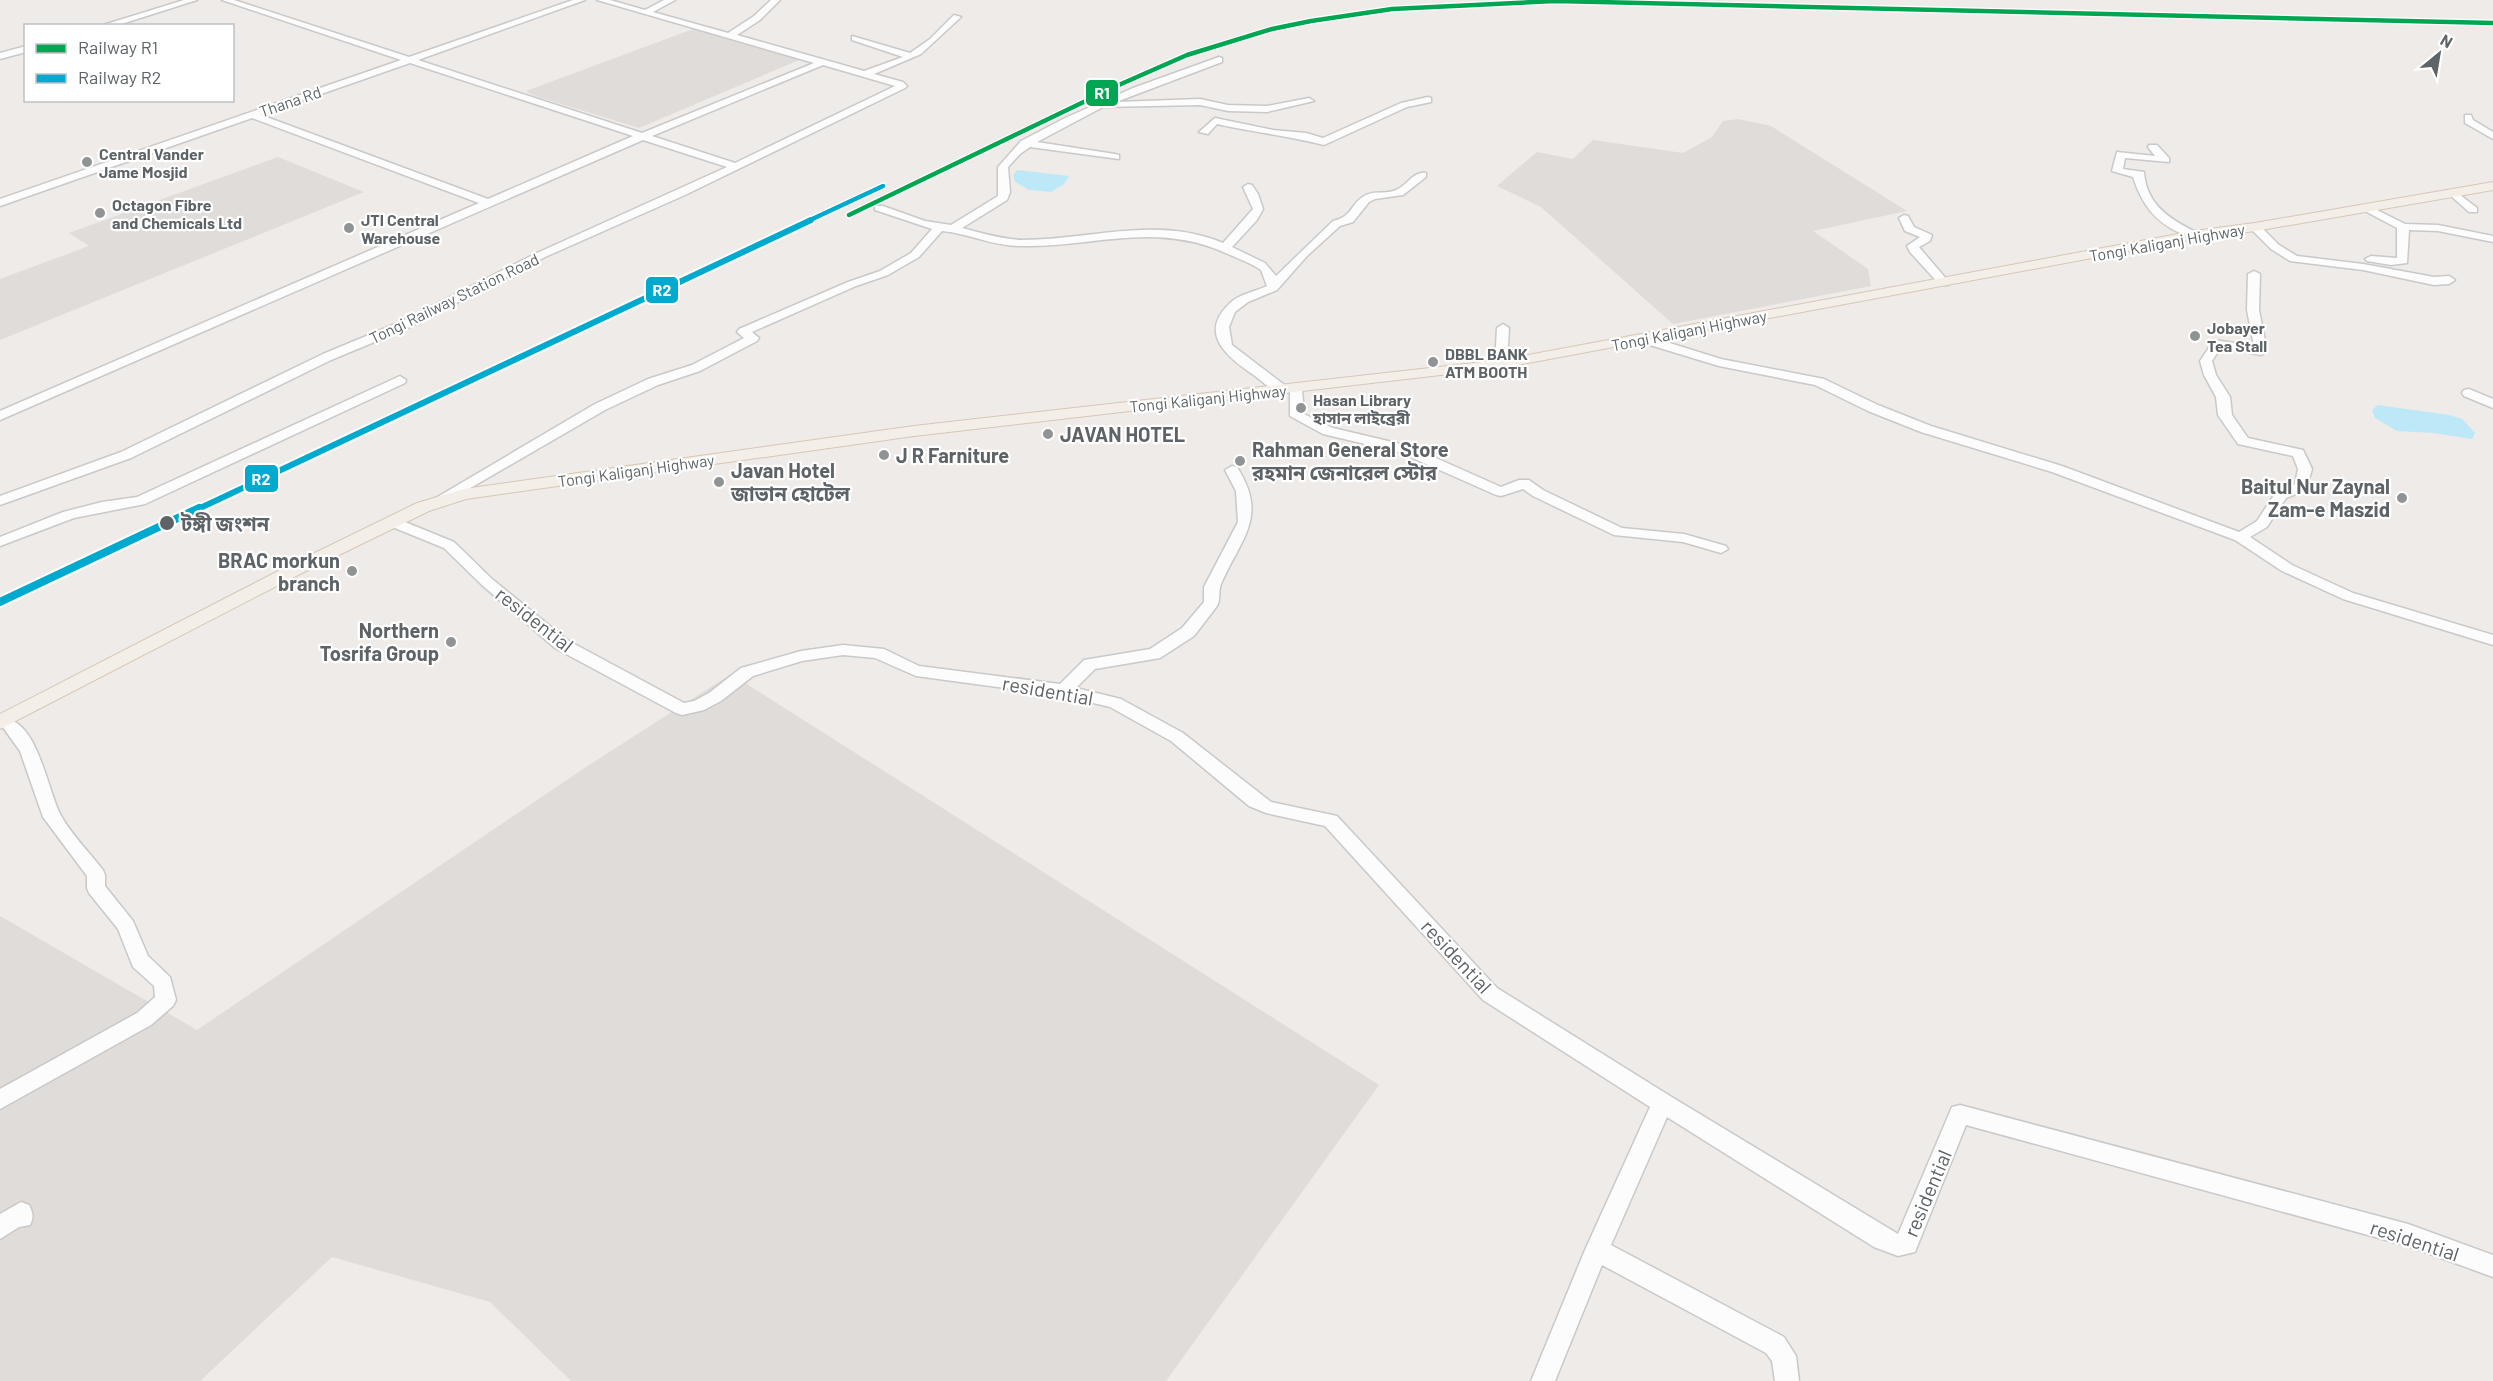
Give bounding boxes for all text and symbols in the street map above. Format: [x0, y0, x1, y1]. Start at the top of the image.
legend [24, 24, 234, 102]
north arrow [2409, 24, 2469, 84]
text: N [2437, 30, 2456, 51]
text: Railway R1 [78, 36, 158, 58]
text: Railway R2 [78, 66, 161, 88]
line badge: R1 [1085, 79, 1119, 107]
street label: Thana Rd [256, 82, 324, 120]
text: R1 [1094, 83, 1110, 102]
place label: Central Vander Jame Mosjid [99, 144, 204, 181]
marker: Central Vander Jame Mosjid [80, 155, 94, 169]
place label: Octagon Fibre and Chemicals Ltd [112, 195, 242, 232]
marker: Octagon Fibre and Chemicals Ltd [93, 206, 107, 220]
place label: JTI Central Warehouse [361, 210, 441, 247]
street label: Tongi Kaliganj Highway [2088, 219, 2247, 265]
marker: JTI Central Warehouse [342, 221, 356, 235]
street label: Tongi Railway Station Road [366, 249, 542, 347]
line badge: R2 [645, 276, 679, 304]
text: R2 [653, 280, 671, 299]
street label: Tongi Kaliganj Highway [1610, 306, 1769, 354]
place label: Jobayer Tea Stall [2207, 318, 2267, 355]
marker: Jobayer Tea Stall [2188, 329, 2202, 343]
place label: DBBL BANK ATM BOOTH [1445, 344, 1528, 381]
marker: DBBL BANK ATM BOOTH [1426, 355, 1440, 369]
street label: Tongi Kaliganj Highway [1129, 380, 1288, 416]
place label: Hasan Library হাসান লাইব্রেরী [1312, 390, 1411, 427]
marker: Hasan Library হাসান লাইব্রেরী [1294, 401, 1308, 415]
place label: JAVAN HOTEL [1060, 422, 1185, 446]
marker: JAVAN HOTEL [1041, 427, 1055, 441]
place label: Rahman General Store রহমান জেনারেল স্টোর [1251, 437, 1449, 484]
place label: J R Farniture [896, 443, 1009, 467]
marker: J R Farniture [877, 448, 891, 462]
street label: Tongi Kaliganj Highway [557, 450, 716, 490]
marker: Rahman General Store রহমান জেনারেল স্টোর [1233, 454, 1247, 468]
place label: Javan Hotel জাভান হোটেল [730, 458, 851, 505]
line badge: R2 [244, 464, 279, 493]
text: R2 [252, 469, 270, 488]
place label: Baitul Nur Zaynal Zam-e Maszid [2241, 474, 2390, 521]
marker: Javan Hotel জাভান হোটেল [712, 475, 726, 489]
marker: Baitul Nur Zaynal Zam-e Maszid [2395, 491, 2409, 505]
place label: টঙ্গী জংশন [180, 511, 270, 535]
marker: টঙ্গী জংশন [158, 514, 176, 532]
place label: BRAC morkun branch [218, 548, 340, 595]
marker: BRAC morkun branch [345, 564, 359, 578]
street label: residential [491, 581, 579, 657]
place label: Northern Tosrifa Group [320, 618, 439, 665]
marker: Northern Tosrifa Group [444, 635, 458, 649]
street label: residential [1001, 670, 1095, 710]
street label: residential [1417, 914, 1497, 998]
street label: residential [1898, 1146, 1956, 1240]
street label: residential [2368, 1214, 2462, 1266]

